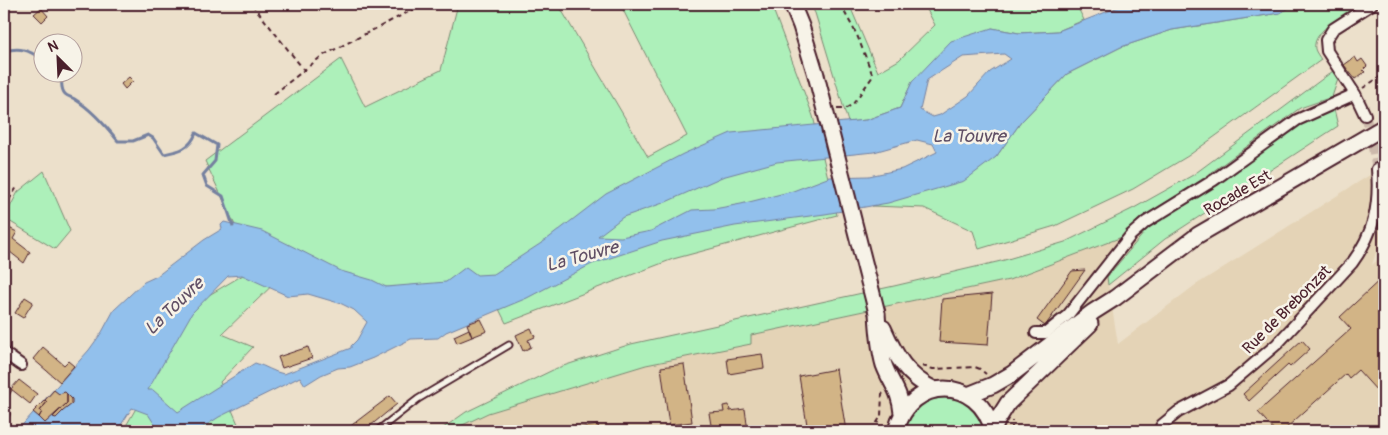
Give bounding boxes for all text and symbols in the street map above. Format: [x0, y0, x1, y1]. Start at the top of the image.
north arrow [32, 32, 82, 82]
text: N [45, 37, 61, 56]
water label: La Touvre [932, 125, 1008, 148]
street label: Rocade Est [1200, 165, 1275, 220]
water label: La Touvre [544, 235, 623, 277]
street label: Rue de Brebonzat [1238, 261, 1336, 358]
water label: La Touvre [140, 271, 210, 340]

